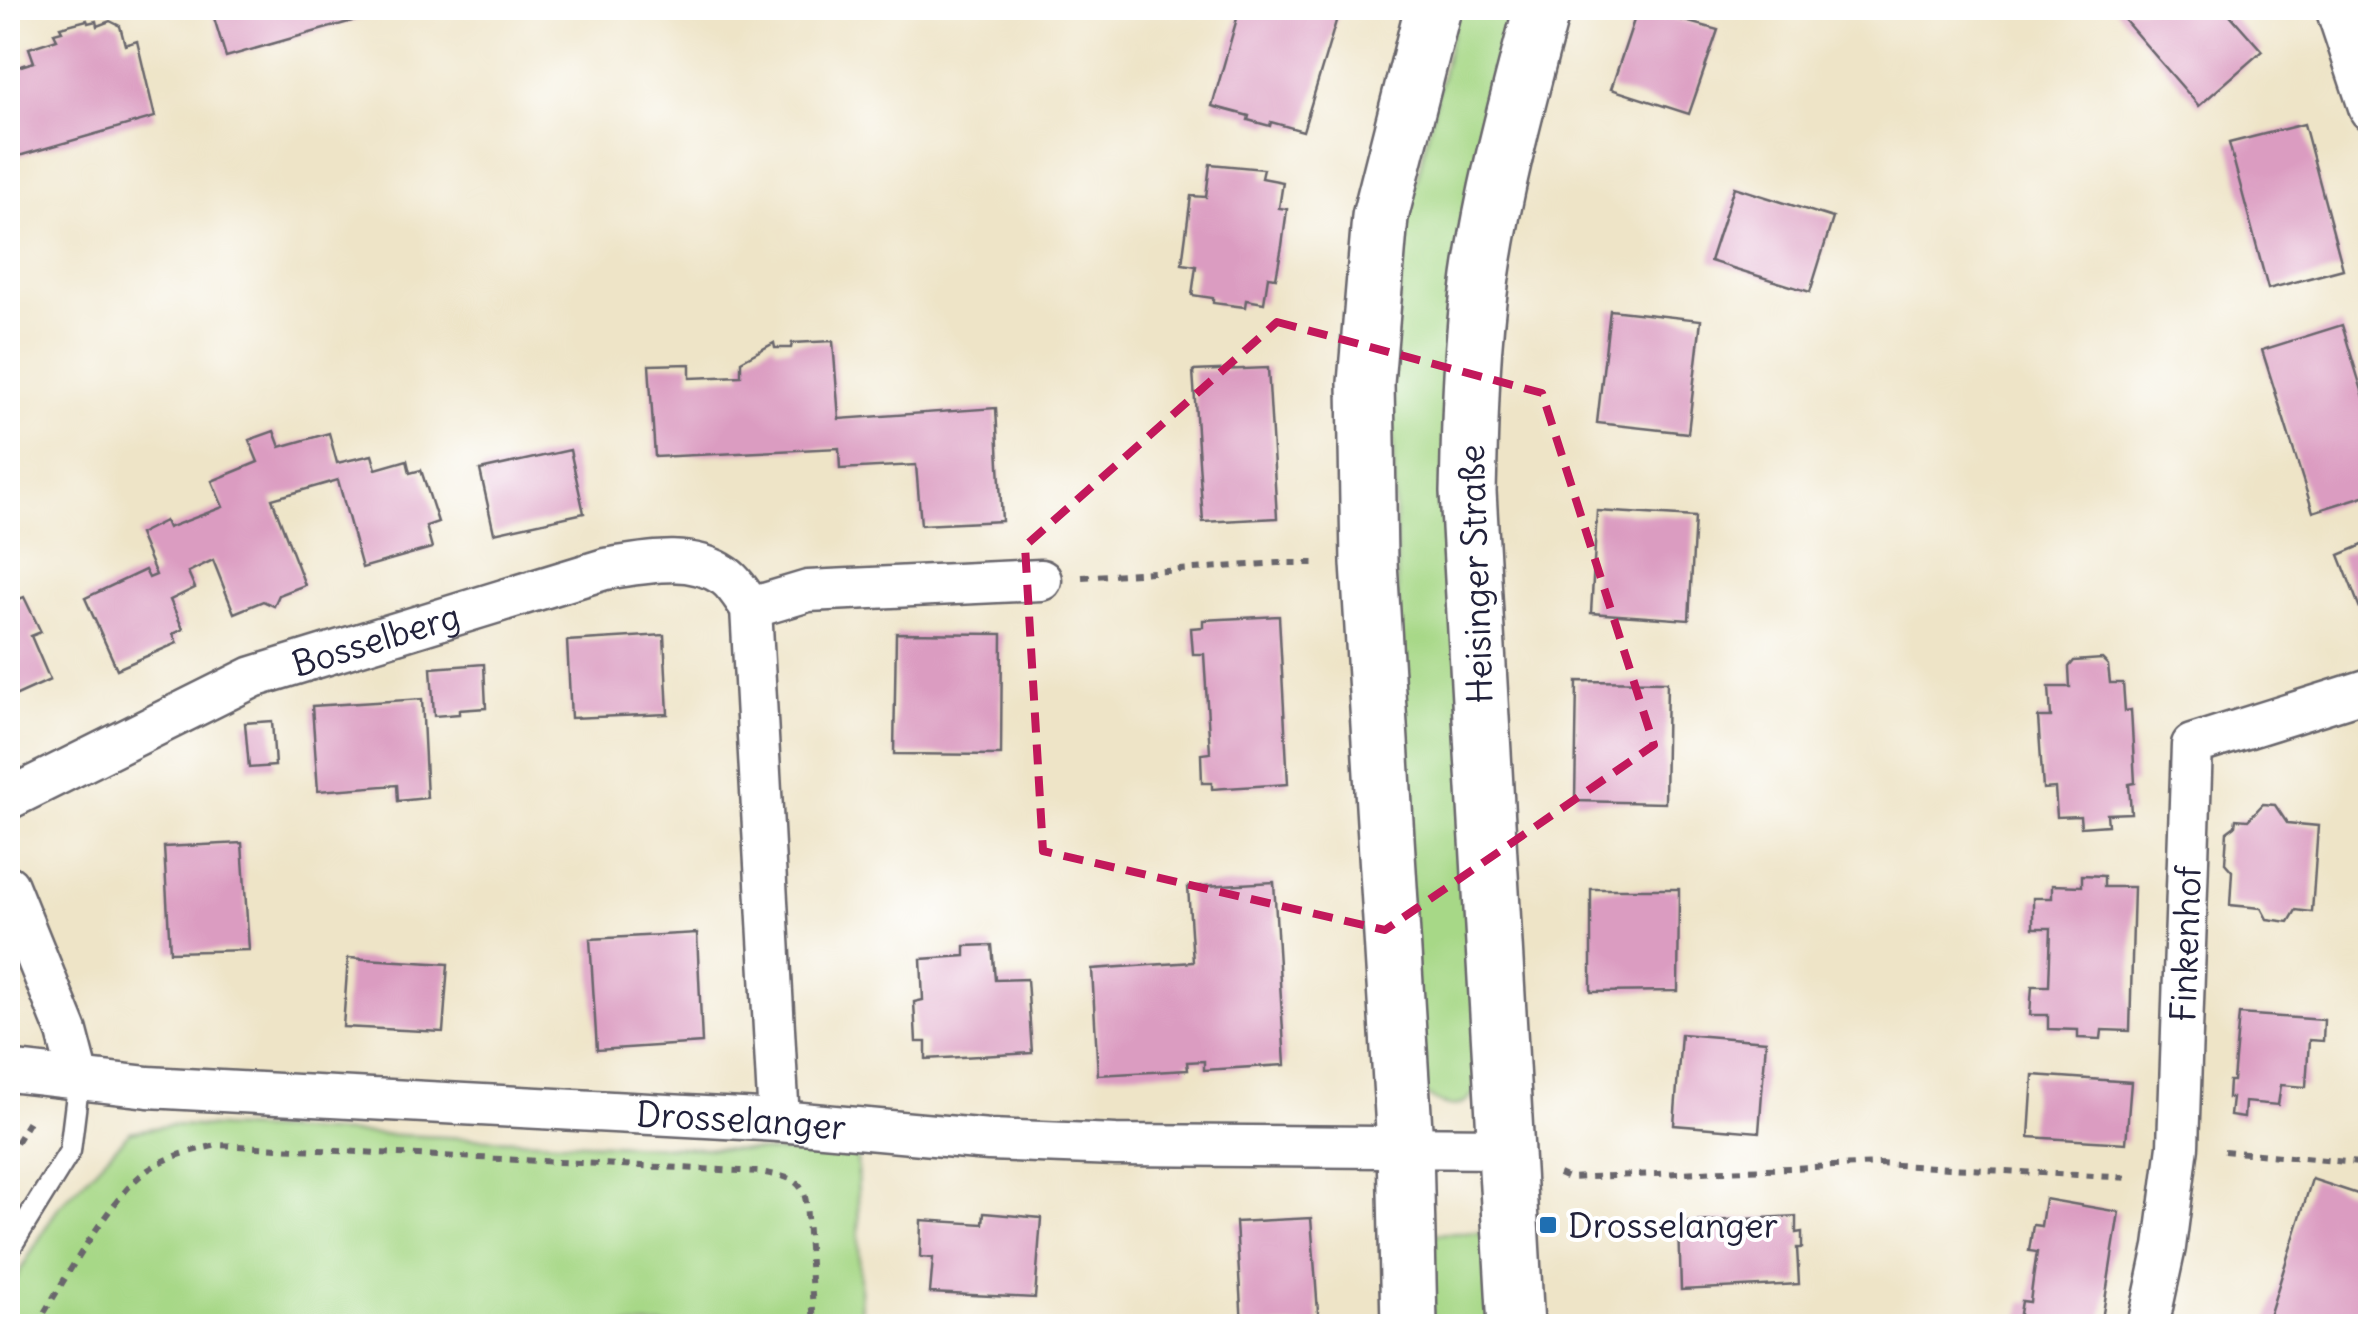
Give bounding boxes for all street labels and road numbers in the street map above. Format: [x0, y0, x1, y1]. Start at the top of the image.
street label: Heisinger Straße [1448, 444, 1502, 704]
street label: Bosselberg [287, 593, 465, 686]
street label: Finkenhof [2160, 865, 2210, 1022]
street label: Drosselanger [635, 1091, 848, 1149]

